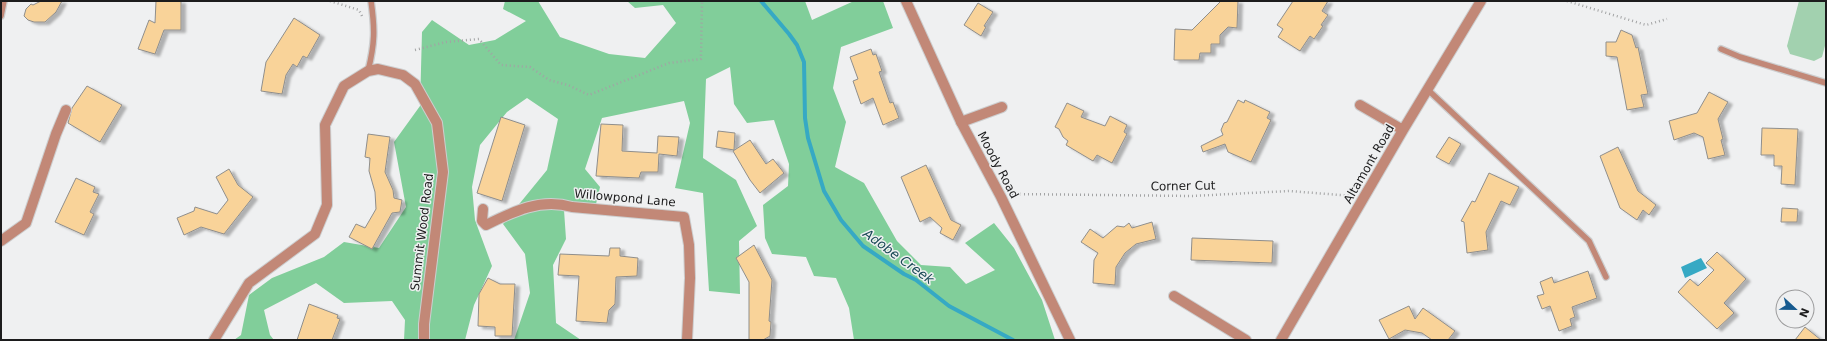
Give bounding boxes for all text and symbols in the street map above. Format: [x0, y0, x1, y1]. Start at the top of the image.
street label: Altamont Road [1341, 122, 1397, 206]
street label: Moody Road [975, 129, 1021, 201]
street label: Summit Wood Road [408, 173, 436, 291]
street label: Corner Cut [1150, 178, 1216, 194]
street label: Willowpond Lane [574, 187, 676, 209]
water label: Adobe Creek [860, 225, 937, 287]
north arrow [1775, 289, 1815, 329]
text: N [1796, 306, 1812, 319]

